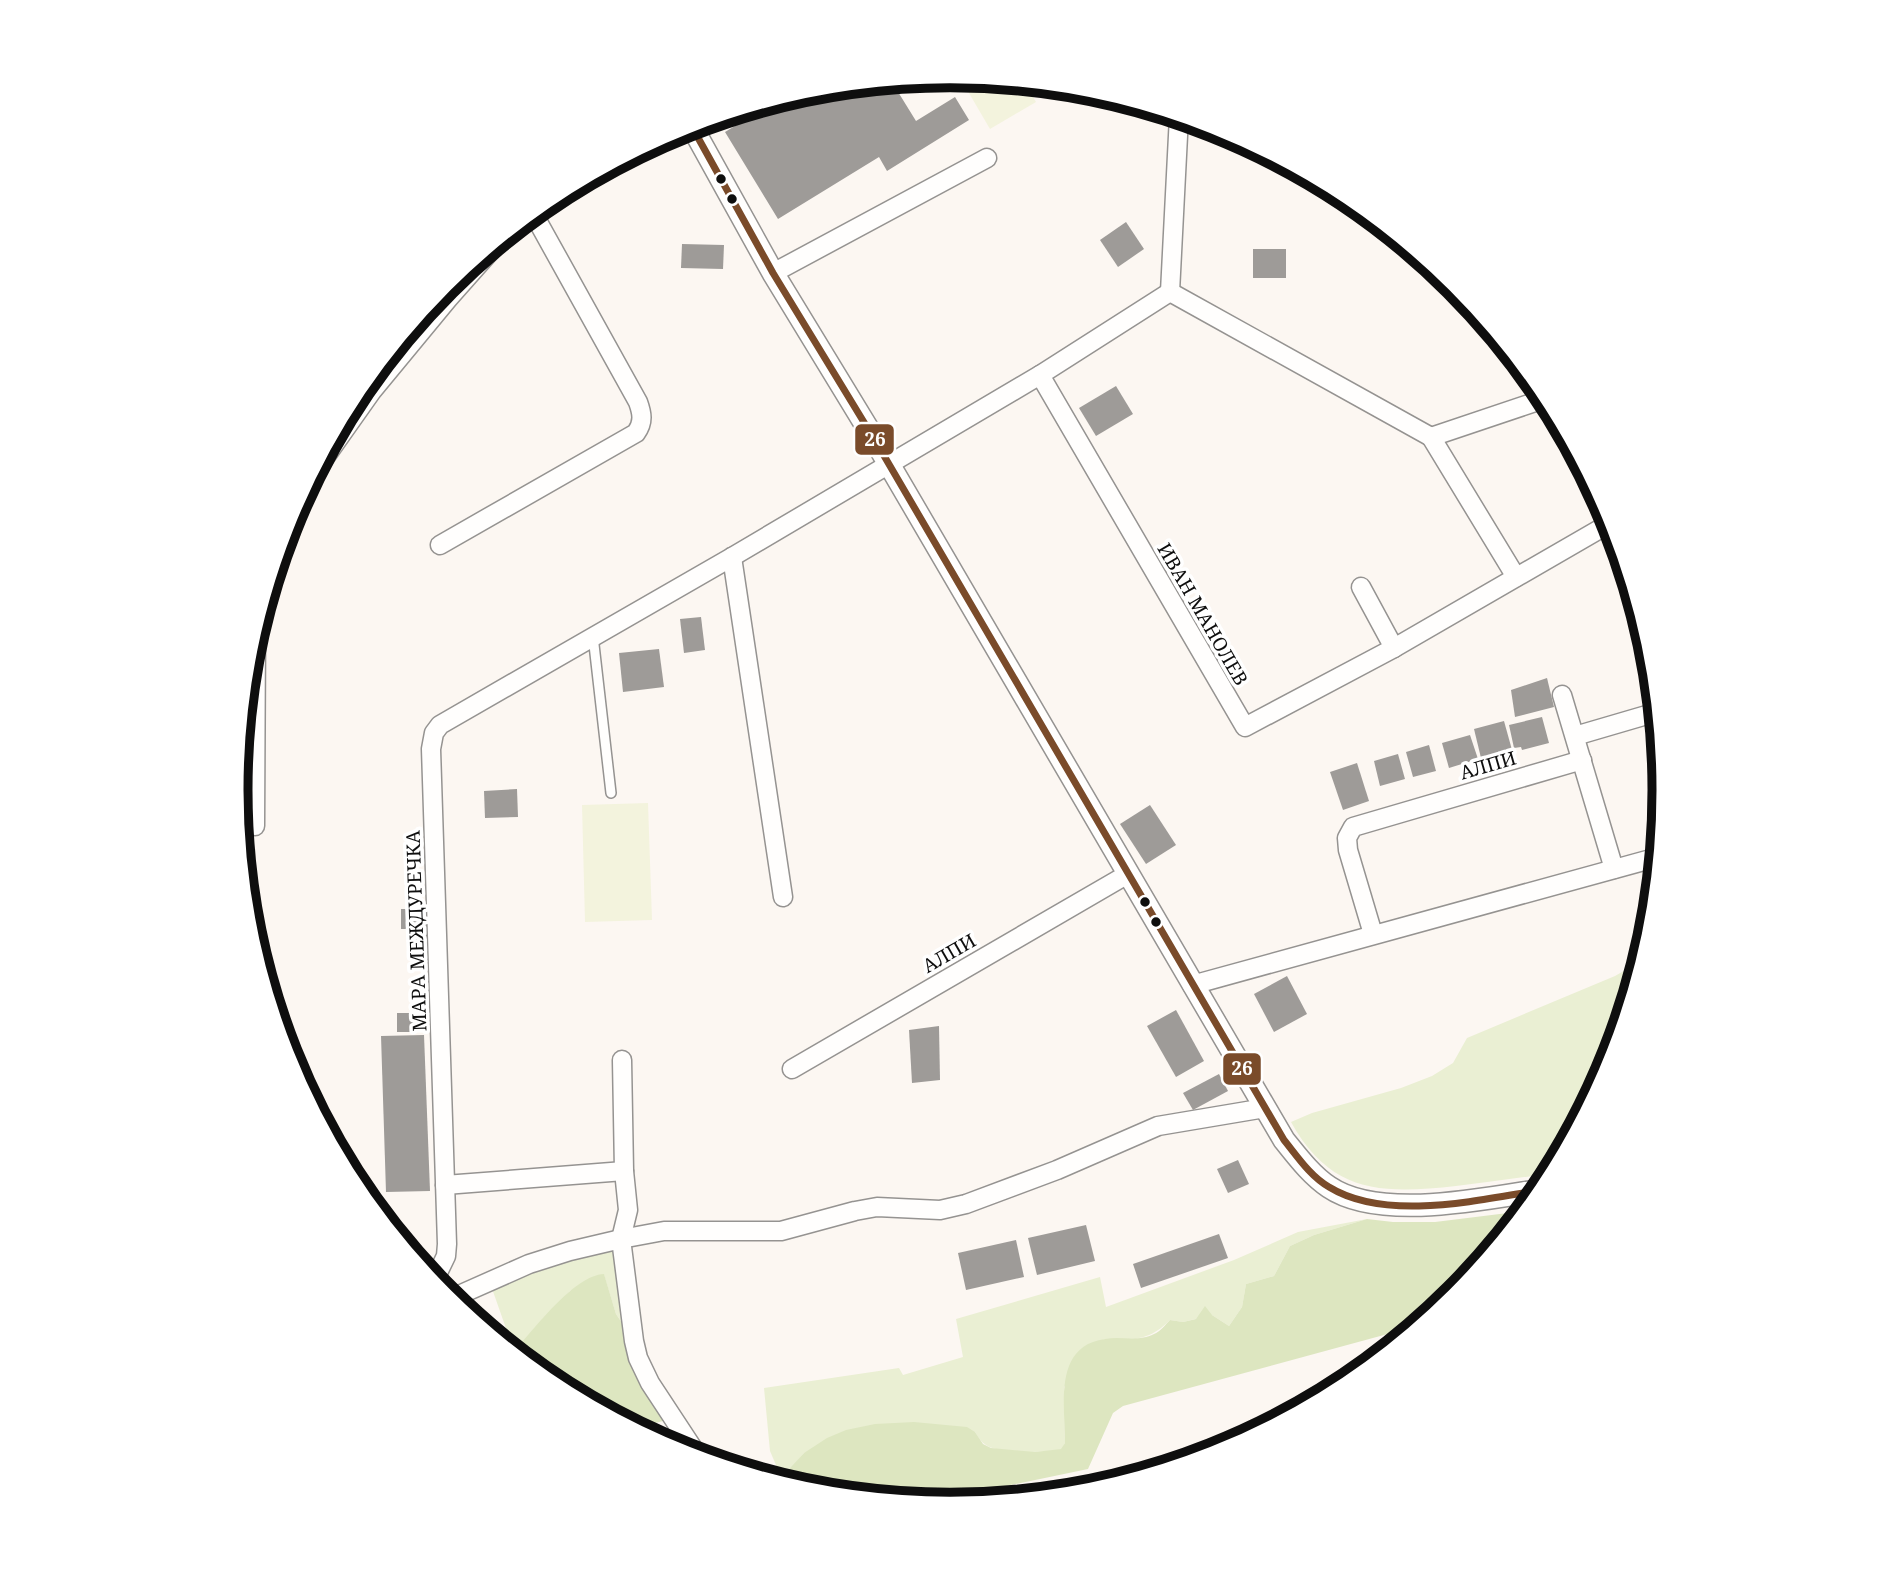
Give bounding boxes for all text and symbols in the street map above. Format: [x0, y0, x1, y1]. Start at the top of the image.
unlabelled marker [714, 172, 728, 186]
unlabelled marker [725, 192, 739, 206]
line badge: 26 [854, 423, 895, 456]
text: 26 [864, 426, 886, 452]
street label: ИВАН МАНОЛЕВ [1152, 538, 1254, 690]
street label: АЛПИ [1457, 745, 1519, 785]
street label: МАРА МЕЖДУРЕЧКА [399, 829, 433, 1032]
unlabelled marker [1138, 895, 1152, 909]
unlabelled marker [1149, 915, 1163, 929]
street label: АЛПИ [918, 927, 980, 979]
line badge: 26 [1222, 1052, 1262, 1086]
text: 26 [1231, 1055, 1253, 1081]

